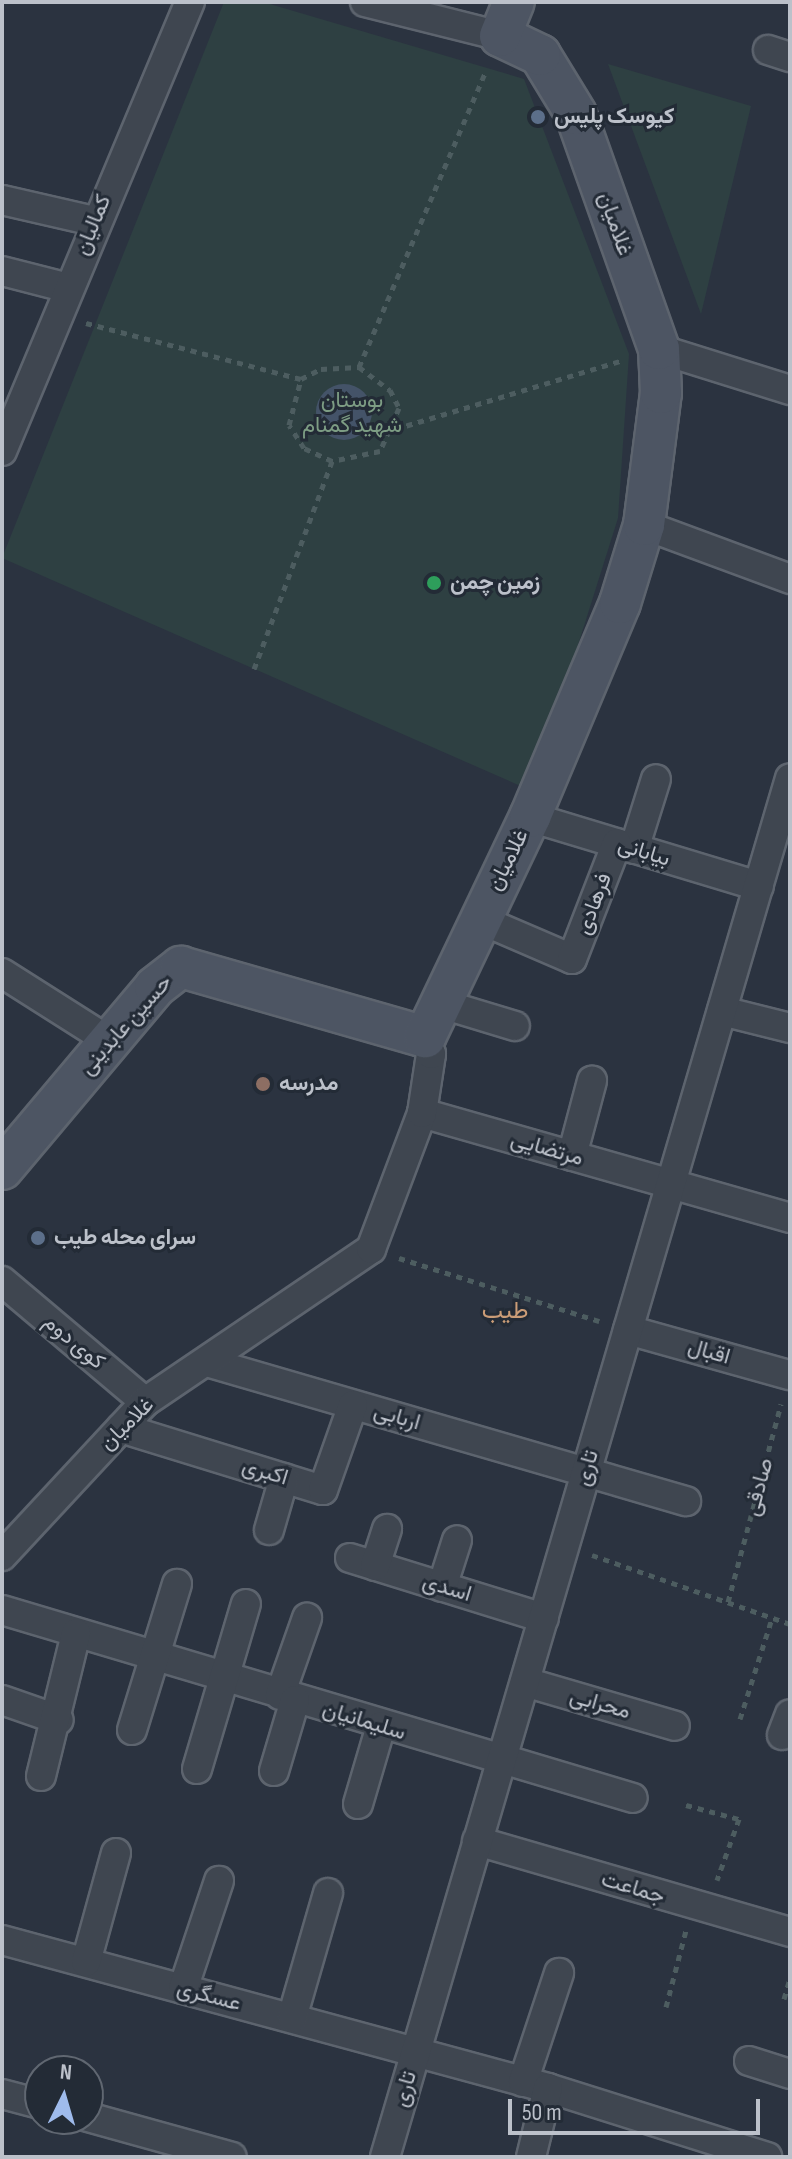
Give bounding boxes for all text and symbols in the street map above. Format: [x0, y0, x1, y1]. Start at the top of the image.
place label: کیوسک پلیس [554, 104, 674, 130]
marker: کیوسک پلیس [529, 108, 547, 126]
street label: غلامیان [592, 189, 638, 259]
street label: کمالیان [69, 191, 117, 259]
park label: بوستان شهید گمنام [302, 387, 402, 438]
place label: زمین چمن [450, 570, 540, 596]
marker: زمین چمن [425, 574, 443, 592]
street label: غلامیان [481, 825, 535, 895]
street label: بیابانی [615, 832, 673, 872]
street label: فرهادی [570, 869, 618, 939]
street label: حسین عابدینی [74, 970, 178, 1080]
place label: مدرسه [279, 1071, 338, 1097]
marker: مدرسه [254, 1075, 272, 1093]
street label: مرتضایی [508, 1126, 586, 1172]
place label: سرای محله طیب [54, 1225, 196, 1251]
marker: سرای محله طیب [29, 1229, 47, 1247]
district label: طیب [482, 1297, 528, 1325]
street label: کوی دوم [38, 1309, 110, 1375]
street label: اقبال [685, 1333, 733, 1371]
street label: غلامیان [94, 1392, 160, 1456]
street label: اربابی [371, 1398, 423, 1436]
street label: تاری [569, 1447, 605, 1489]
street label: اکبری [239, 1453, 291, 1491]
street label: صادقی [739, 1455, 779, 1519]
street label: اسدی [419, 1568, 475, 1608]
street label: محرابی [567, 1683, 633, 1725]
street label: سلیمانیان [319, 1696, 409, 1746]
street label: جماعت [598, 1866, 668, 1910]
street label: عسگری [174, 1975, 244, 2017]
north arrow [24, 2055, 104, 2135]
text: N [59, 2059, 73, 2087]
street label: تاری [387, 2068, 423, 2110]
scale bar [512, 2083, 764, 2133]
text: 50 m [522, 2098, 562, 2127]

